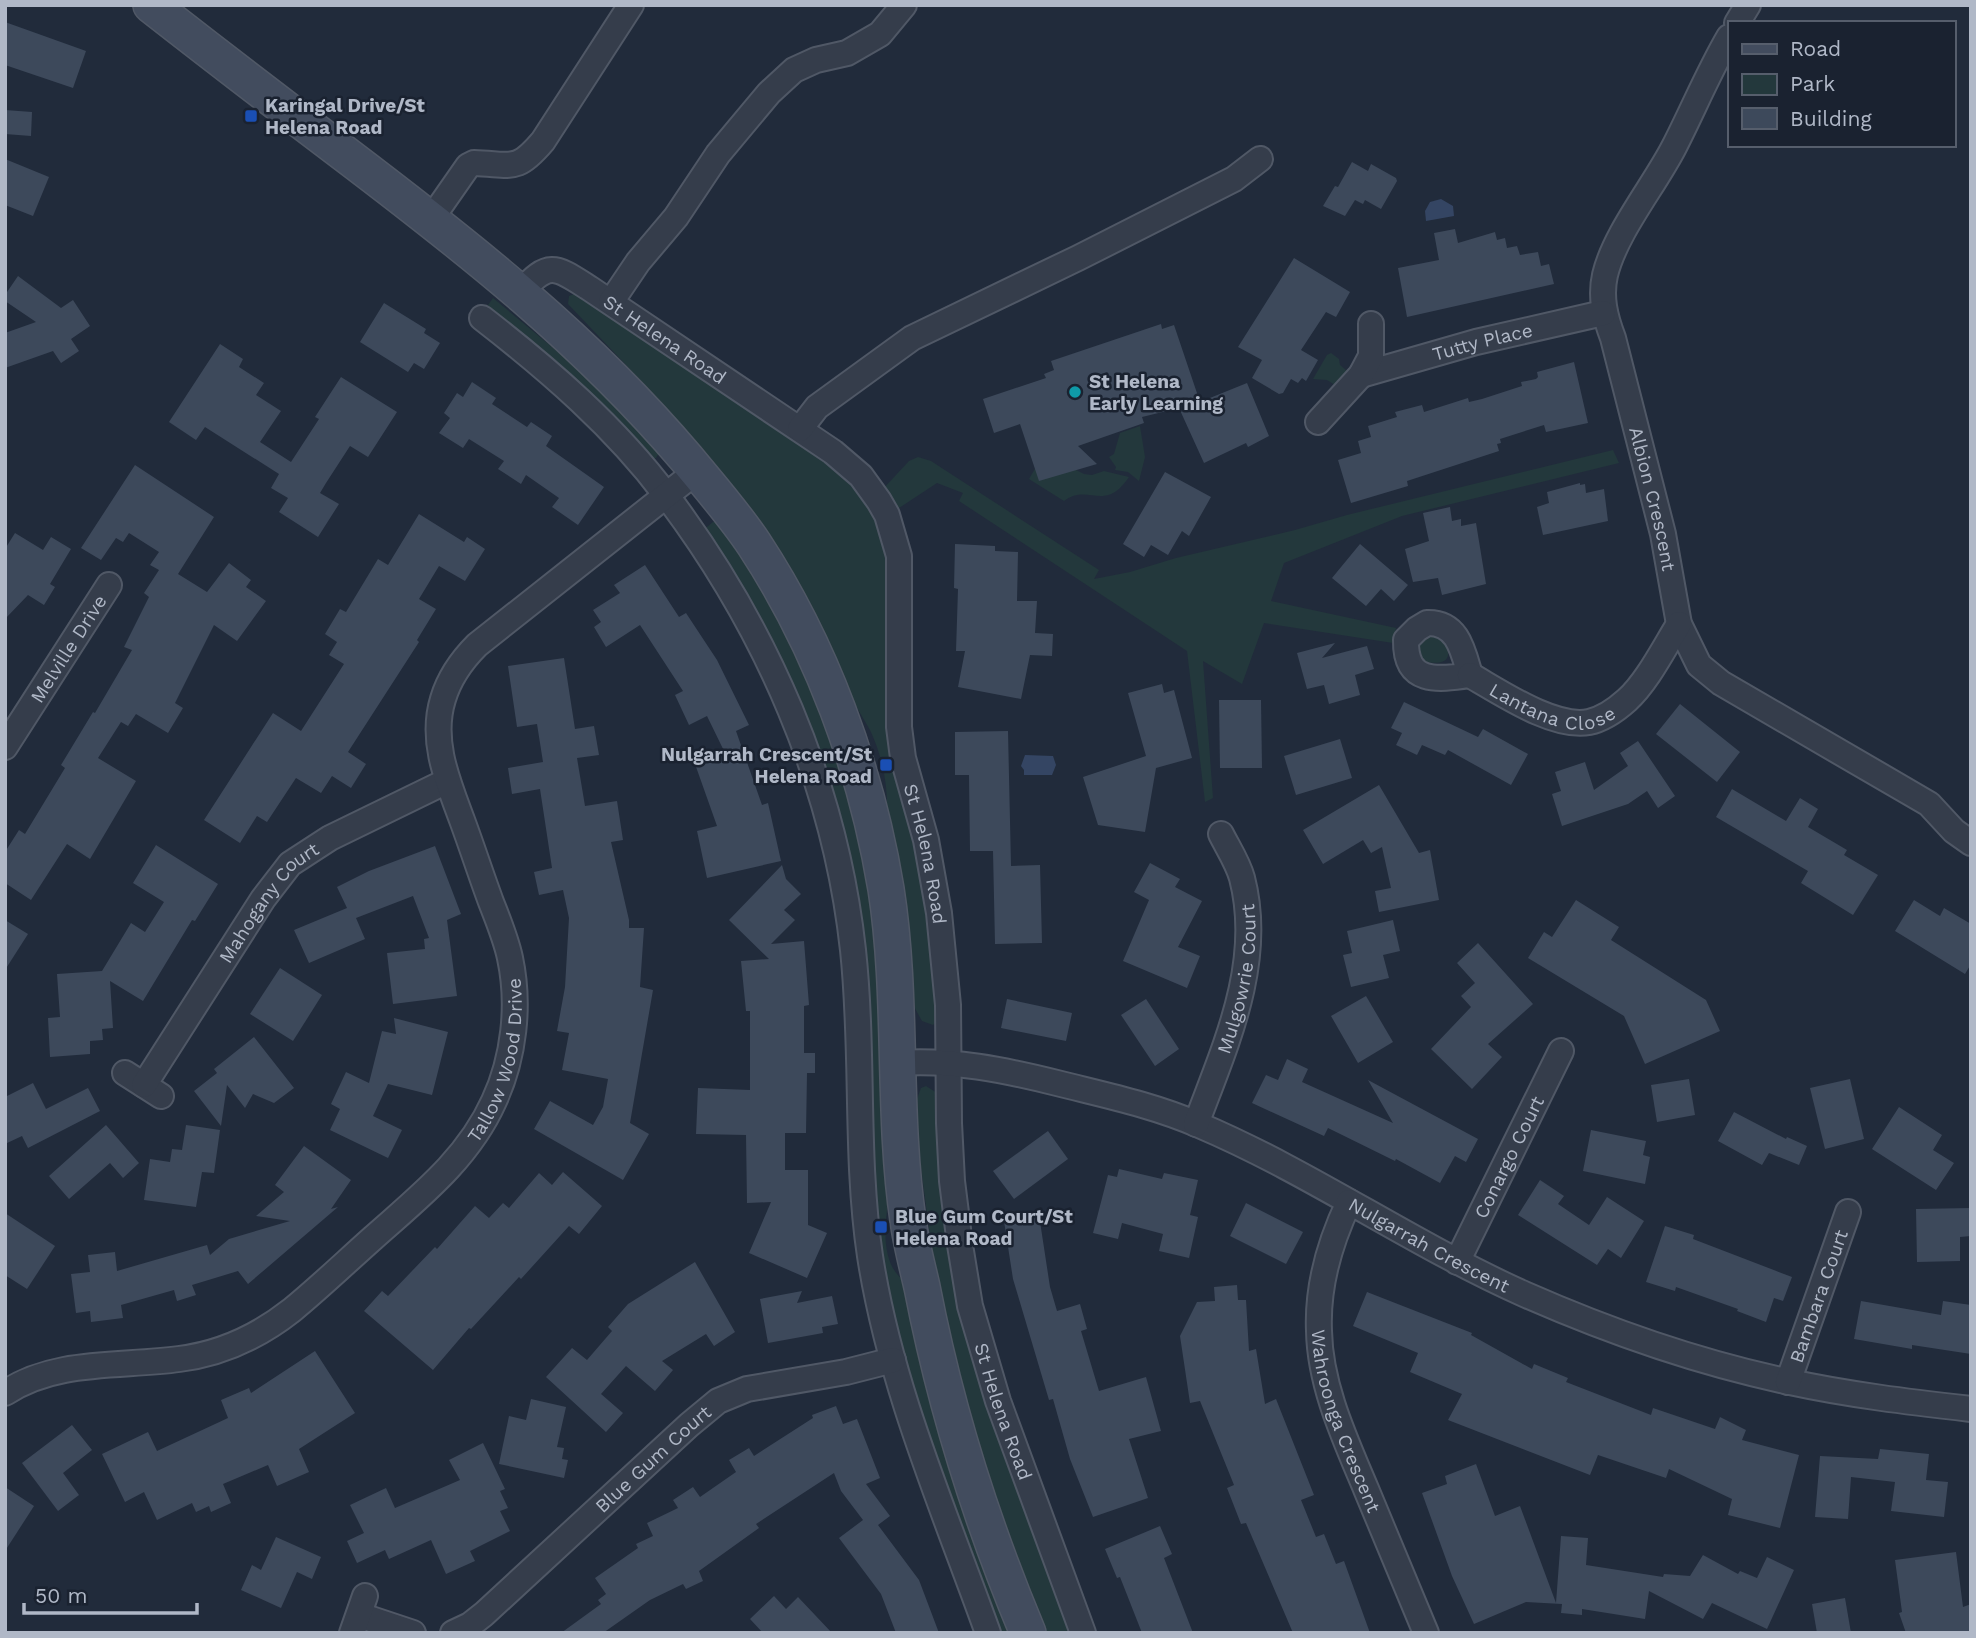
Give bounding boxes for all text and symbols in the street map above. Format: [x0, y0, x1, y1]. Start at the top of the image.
legend [1728, 21, 1955, 147]
text: Road [1790, 36, 1841, 61]
text: Park [1790, 71, 1835, 96]
place label: Karingal Drive/St Helena Road [265, 94, 426, 139]
text: Building [1790, 106, 1872, 131]
marker: Karingal Drive/St Helena Road [243, 108, 259, 124]
street label: St Helena Road [599, 290, 731, 389]
street label: Tutty Place [1430, 318, 1535, 366]
place label: St Helena Early Learning [1089, 370, 1223, 415]
marker: St Helena Early Learning [1067, 384, 1083, 400]
street label: Albion Crescent [1624, 424, 1680, 573]
street label: Melville Drive [25, 590, 112, 707]
street label: Lantana Close [1485, 678, 1620, 735]
place label: Nulgarrah Crescent/St Helena Road [661, 743, 873, 788]
marker: Nulgarrah Crescent/St Helena Road [878, 757, 894, 773]
street label: St Helena Road [899, 781, 951, 925]
street label: Mahogany Court [214, 837, 323, 967]
street label: Mulgowrie Court [1212, 903, 1261, 1057]
street label: Tallow Wood Drive [462, 977, 527, 1147]
street label: Conargo Court [1469, 1092, 1549, 1222]
street label: Nulgarrah Crescent [1345, 1193, 1513, 1298]
place label: Blue Gum Court/St Helena Road [895, 1205, 1073, 1250]
marker: Blue Gum Court/St Helena Road [873, 1219, 889, 1235]
street label: Bambara Court [1785, 1227, 1853, 1366]
street label: Wahroonga Crescent [1307, 1329, 1385, 1516]
street label: St Helena Road [970, 1340, 1037, 1483]
street label: Blue Gum Court [590, 1401, 716, 1518]
scale bar [24, 1572, 198, 1616]
text: 50 m [35, 1583, 87, 1608]

